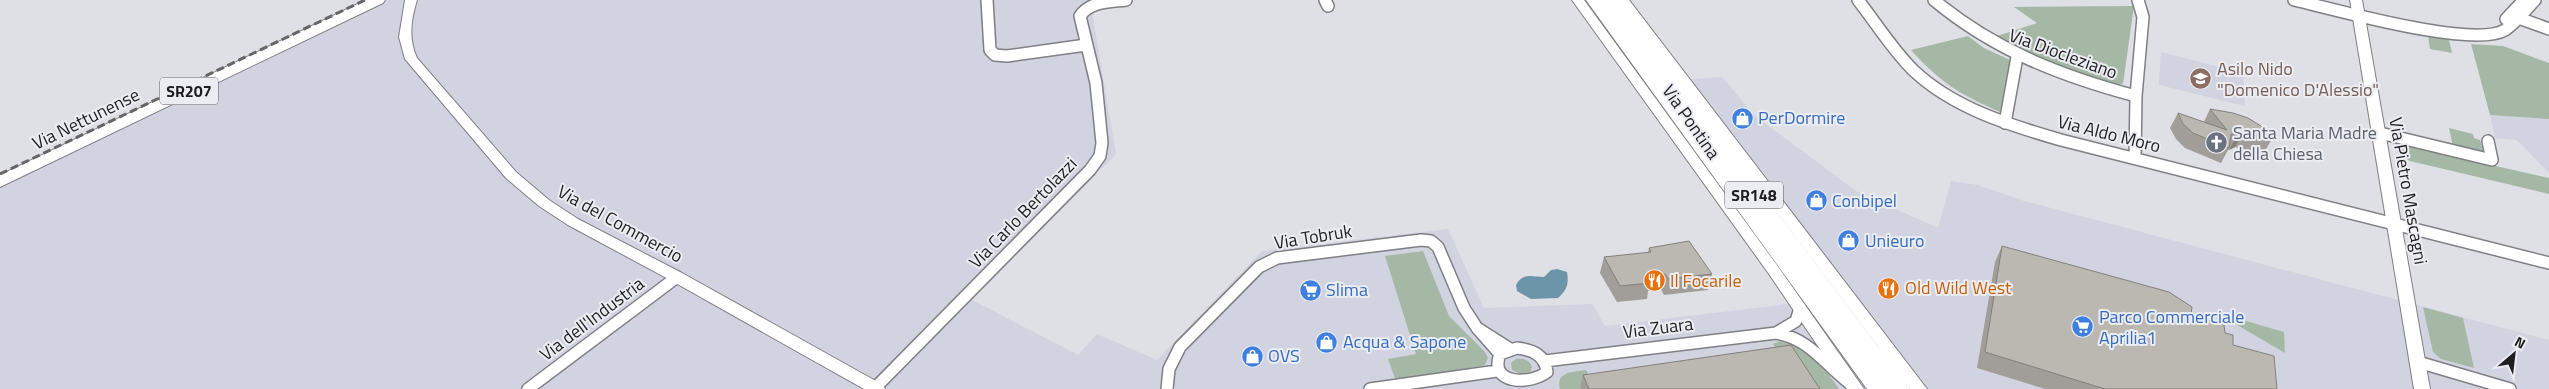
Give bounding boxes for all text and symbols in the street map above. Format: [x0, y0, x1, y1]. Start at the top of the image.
street label: Via Diocleziano [2005, 21, 2121, 86]
place label: Asilo Nido "Domenico D'Alessio" [2217, 55, 2379, 103]
school or university icon: Asilo Nido "Domenico D'Alessio" [2189, 67, 2213, 91]
road number: SR207 [160, 78, 218, 104]
street label: Via Pontina [1656, 79, 1727, 165]
street label: Via Nettunense [27, 81, 144, 156]
place label: PerDormire [1758, 104, 1845, 131]
shop icon: PerDormire [1730, 106, 1754, 130]
street label: Via Aldo Moro [2055, 108, 2164, 159]
street label: Via Pietro Mascagni [2382, 115, 2435, 267]
place label: Santa Maria Madre della Chiesa [2233, 119, 2377, 167]
church icon: Santa Maria Madre della Chiesa [2205, 131, 2229, 155]
street label: Via Carlo Bertolazzi [962, 151, 1083, 274]
street label: Via del Commercio [553, 178, 688, 269]
road number: SR148 [1725, 182, 1783, 208]
place label: Conbipel [1832, 187, 1897, 214]
shop icon: Conbipel [1804, 189, 1828, 213]
street label: Via Tobruk [1272, 217, 1354, 256]
place label: Unieuro [1865, 227, 1924, 254]
shop icon: Unieuro [1837, 229, 1861, 253]
place label: Il Focarile [1670, 267, 1741, 294]
restaurant icon: Il Focarile [1642, 269, 1666, 293]
street label: Via dell'Industria [534, 270, 650, 367]
place label: Old Wild West [1905, 274, 2012, 301]
place label: Slima [1326, 276, 1368, 303]
restaurant icon: Old Wild West [1877, 276, 1901, 300]
supermarket icon: Slima [1298, 278, 1322, 302]
place label: Parco Commerciale Aprilia1 [2099, 303, 2244, 351]
street label: Via Zuara [1621, 310, 1695, 345]
supermarket icon: Parco Commerciale Aprilia1 [2071, 315, 2095, 339]
place label: Acqua & Sapone [1343, 328, 1466, 355]
north arrow [2489, 329, 2539, 379]
shop icon: Acqua & Sapone [1315, 330, 1339, 354]
text: N [2511, 331, 2530, 354]
place label: OVS [1268, 342, 1300, 369]
shop icon: OVS [1240, 344, 1264, 368]

